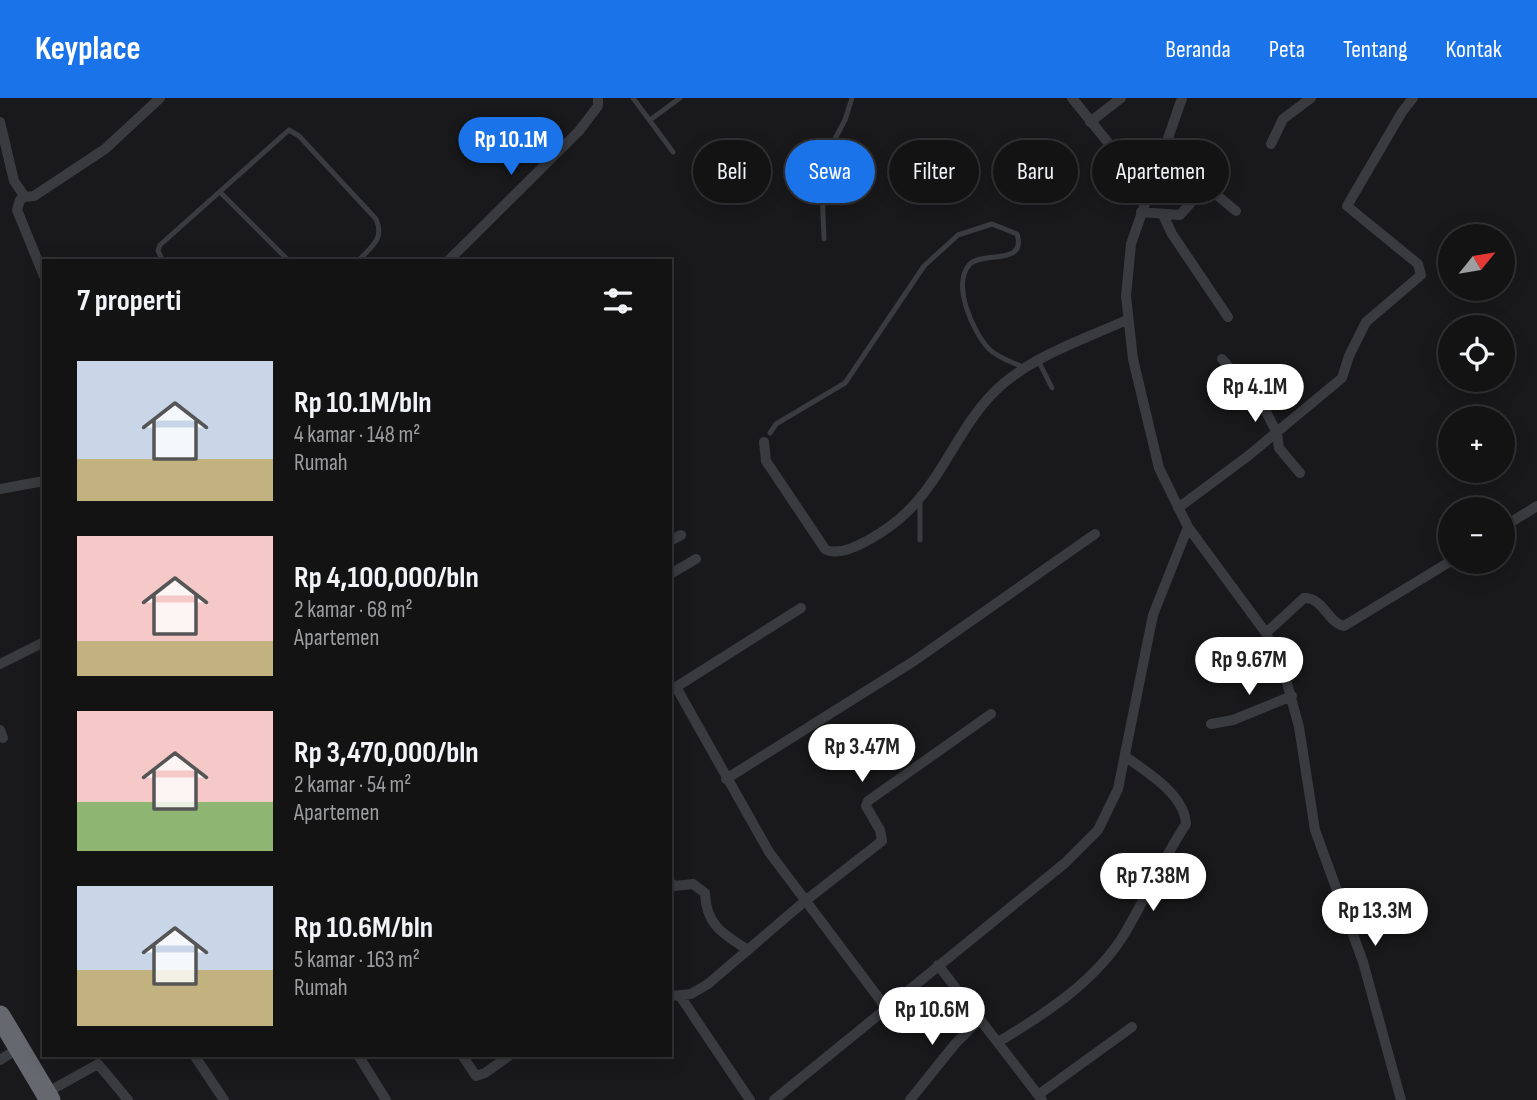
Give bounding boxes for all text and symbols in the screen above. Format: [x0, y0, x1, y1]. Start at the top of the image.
text: Keyplace [35, 29, 141, 69]
text: Beranda [1165, 35, 1231, 64]
text: Peta [1269, 35, 1305, 64]
text: Tentang [1343, 35, 1408, 64]
text: Kontak [1446, 35, 1502, 64]
pin: Rp 10.1M [439, 118, 583, 177]
text: Rp 10.1M [474, 126, 548, 154]
chip: Beli [693, 140, 771, 203]
chip: Sewa [785, 140, 875, 203]
chip: Filter [889, 140, 979, 203]
chip: Baru [993, 140, 1078, 203]
chip: Apartemen [1092, 140, 1229, 203]
north arrow [1438, 224, 1516, 301]
map controls [1438, 224, 1515, 574]
icon: filters [599, 282, 637, 320]
text: 7 properti [77, 283, 181, 319]
button: locate [1438, 315, 1515, 392]
pin: Rp 4.1M [1190, 364, 1320, 424]
text: Rp 4.1M [1223, 373, 1287, 401]
text: Rp 10.1M/bln [294, 385, 432, 421]
icon: home [133, 389, 217, 473]
button: + [1438, 406, 1515, 483]
text: 4 kamar · 148 m² [294, 421, 420, 449]
text: Rumah [294, 449, 348, 477]
button: − [1438, 497, 1515, 574]
text: Rp 4,100,000/bln [294, 560, 479, 596]
icon: home [133, 564, 217, 648]
text: 2 kamar · 68 m² [294, 596, 413, 624]
text: Apartemen [294, 624, 379, 652]
pin: Rp 9.67M [1177, 638, 1321, 697]
text: Rp 9.67M [1211, 646, 1287, 674]
pin: Rp 3.47M [790, 724, 934, 784]
text: Rp 3.47M [824, 733, 900, 761]
text: Rp 3,470,000/bln [294, 735, 479, 771]
icon: home [133, 739, 217, 823]
text: 2 kamar · 54 m² [294, 771, 411, 799]
text: Apartemen [294, 799, 379, 827]
pin: Rp 7.38M [1081, 854, 1225, 913]
text: Rp 7.38M [1116, 862, 1190, 890]
pin: Rp 13.3M [1303, 888, 1447, 948]
text: Rp 13.3M [1338, 897, 1412, 925]
text: Rp 10.6M/bln [294, 910, 433, 946]
icon: home [133, 914, 217, 998]
text: 5 kamar · 163 m² [294, 946, 420, 974]
text: Rumah [294, 974, 348, 1002]
pin: Rp 10.6M [860, 988, 1004, 1047]
text: Rp 10.6M [895, 996, 969, 1024]

